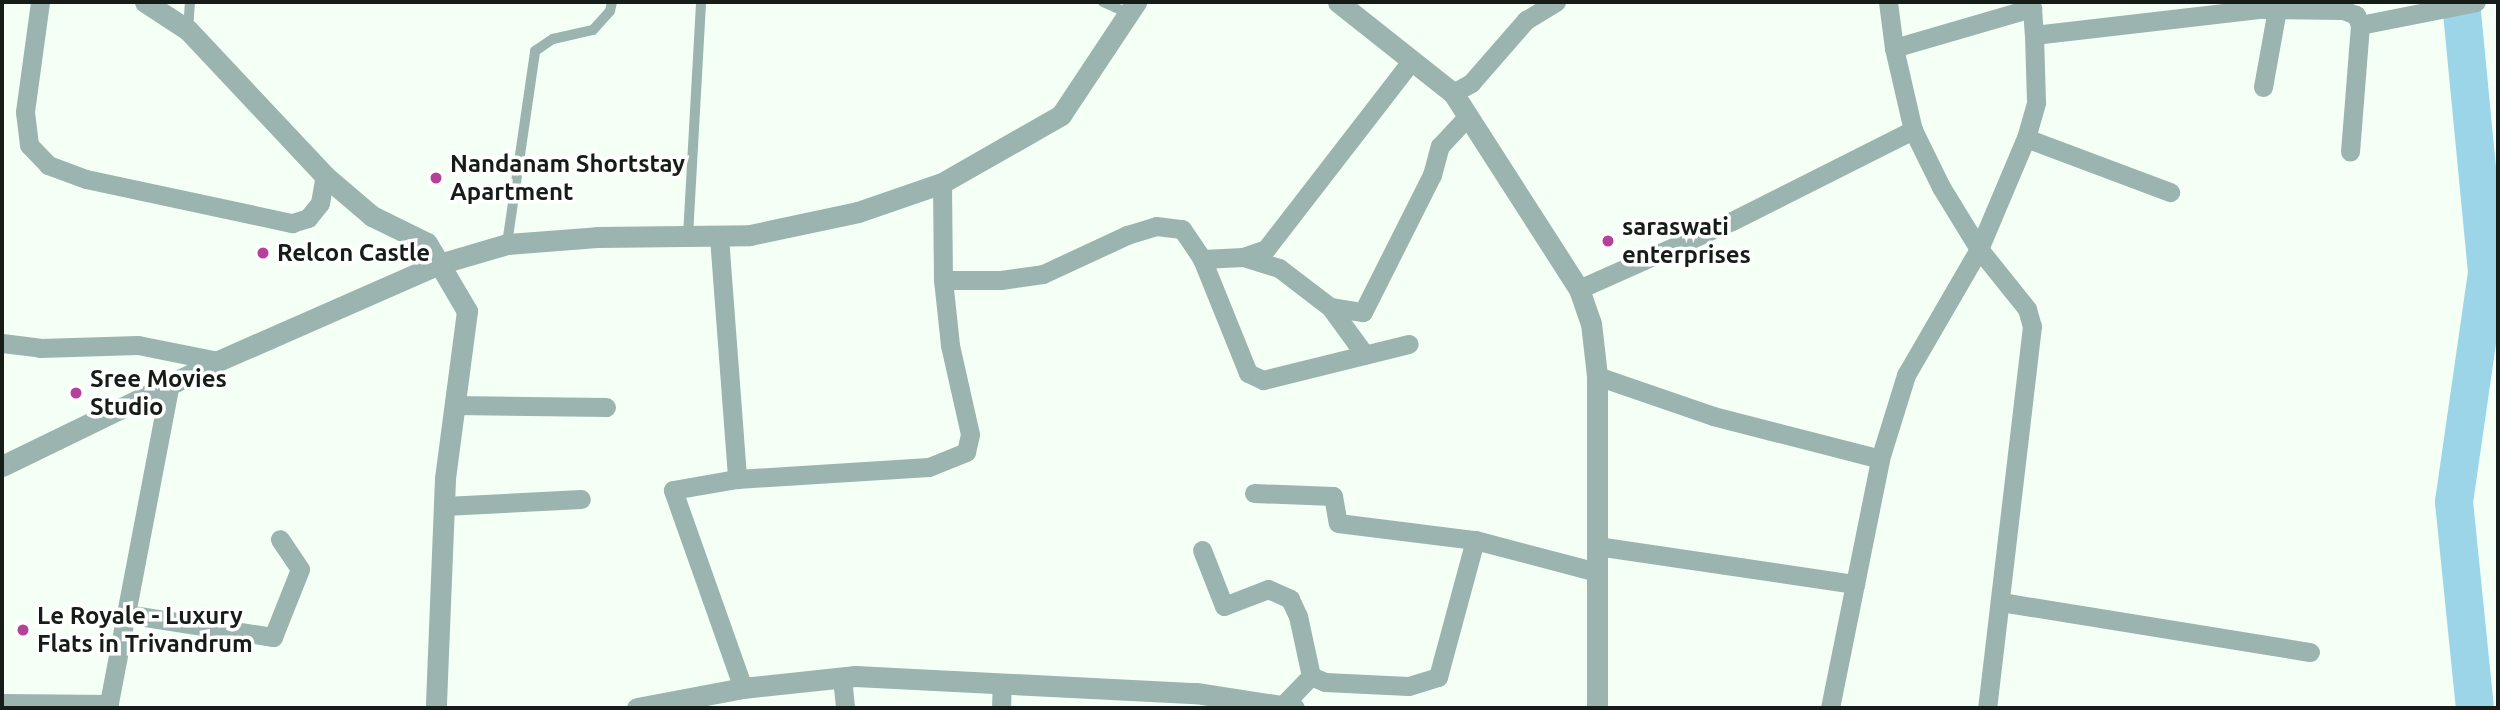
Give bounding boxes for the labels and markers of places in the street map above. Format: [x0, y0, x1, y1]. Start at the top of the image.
place label: Nandanam Shortstay Apartment [450, 150, 685, 206]
marker: Nandanam Shortstay Apartment [428, 170, 444, 186]
place label: saraswati enterprises [1622, 213, 1751, 269]
marker: saraswati enterprises [1600, 233, 1616, 249]
place label: Relcon Castle [277, 239, 430, 267]
marker: Relcon Castle [255, 245, 271, 261]
place label: Sree Movies Studio [90, 365, 227, 421]
marker: Sree Movies Studio [68, 385, 84, 401]
place label: Le Royale - Luxury Flats in Trivandrum [37, 602, 253, 658]
marker: Le Royale - Luxury Flats in Trivandrum [15, 622, 31, 638]

